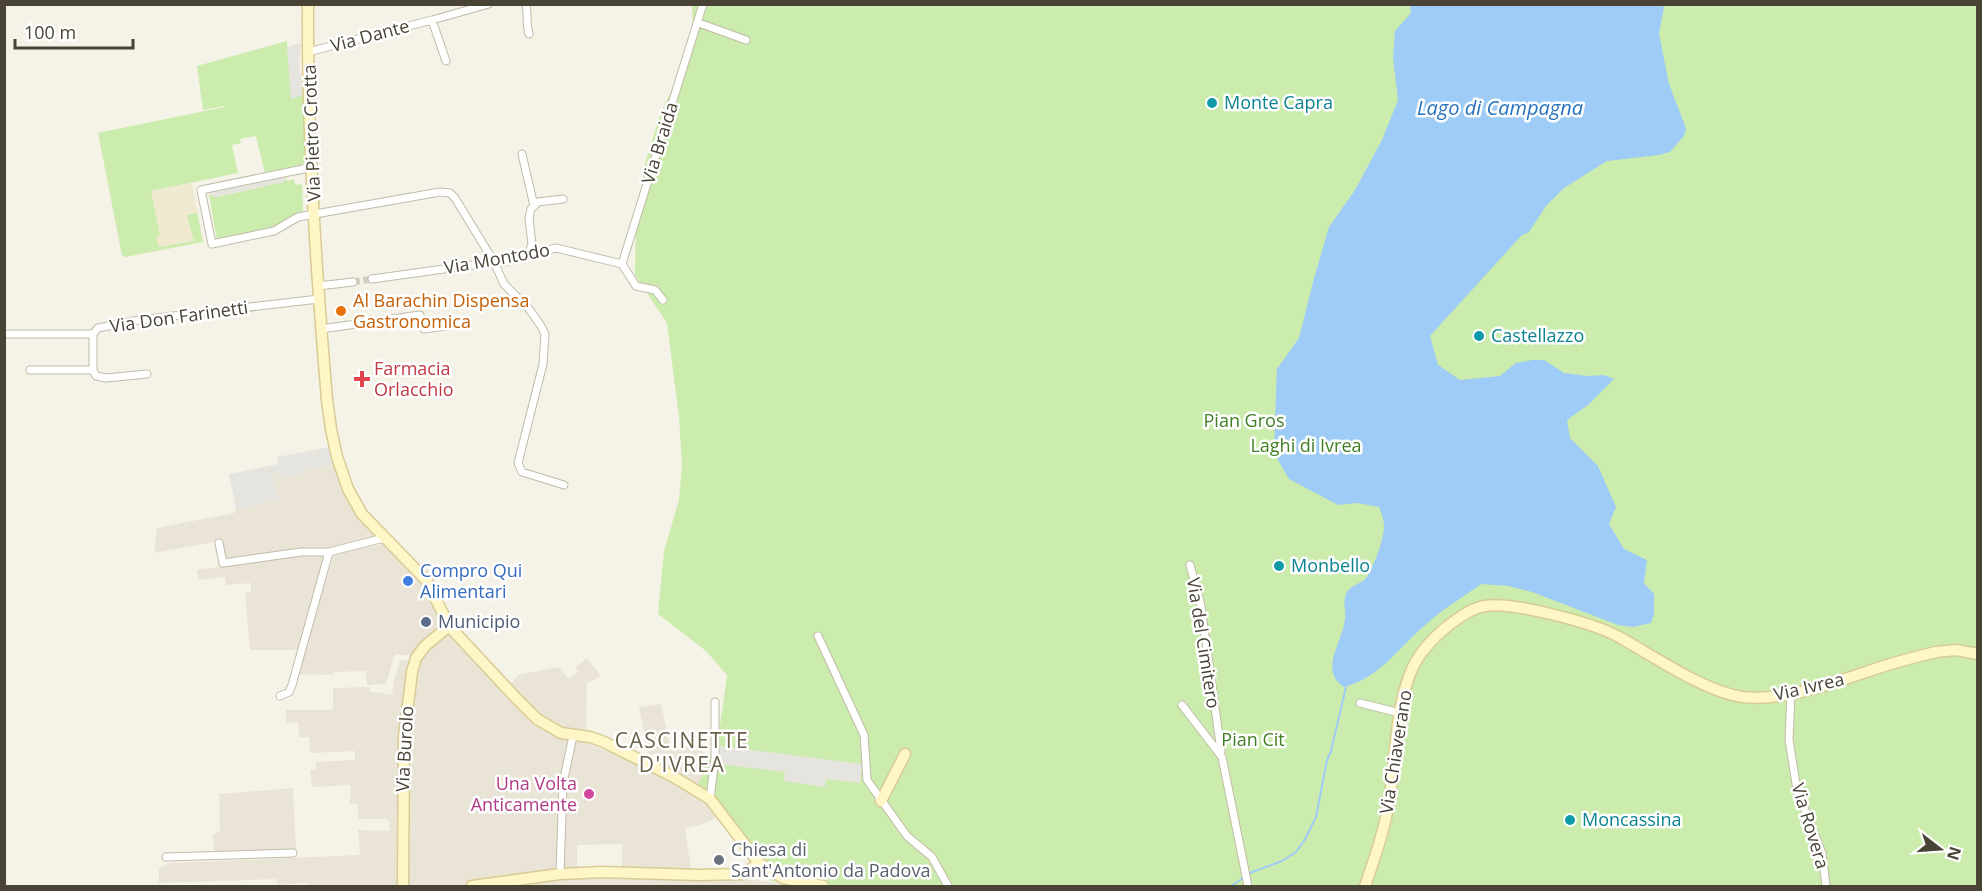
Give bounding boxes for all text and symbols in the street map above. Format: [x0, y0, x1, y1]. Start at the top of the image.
scale bar [15, 12, 134, 50]
street label: Via Dante [328, 13, 412, 57]
text: 100 m [24, 20, 76, 44]
street label: Via Pietro Crotta [297, 64, 325, 202]
place label: Monte Capra [1224, 90, 1333, 114]
water label: Lago di Campagna [1417, 94, 1583, 121]
marker: Monte Capra [1205, 96, 1219, 110]
street label: Via Braida [635, 99, 683, 187]
street label: Via Montodo [442, 237, 552, 279]
place label: Al Barachin Dispensa Gastronomica [353, 288, 529, 333]
street label: Via Don Farinetti [108, 294, 249, 338]
marker: Al Barachin Dispensa Gastronomica [334, 304, 348, 318]
place label: Castellazzo [1491, 323, 1584, 347]
marker: Castellazzo [1472, 329, 1486, 343]
place label: Farmacia Orlacchio [374, 356, 454, 401]
marker: Farmacia Orlacchio [355, 372, 369, 386]
park label: Pian Gros [1204, 408, 1284, 432]
park label: Laghi di Ivrea [1250, 433, 1362, 457]
place label: Monbello [1291, 553, 1370, 577]
place label: Compro Qui Alimentari [420, 558, 522, 603]
marker: Monbello [1272, 559, 1286, 573]
marker: Compro Qui Alimentari [401, 574, 415, 588]
street label: Via del Cimitero [1182, 576, 1226, 710]
place label: Municipio [438, 609, 520, 633]
marker: Municipio [419, 615, 433, 629]
street label: Via Ivrea [1771, 666, 1846, 706]
street label: Via Chiaverano [1373, 688, 1417, 816]
street label: Via Burolo [390, 705, 418, 793]
district label: CASCINETTE D'IVREA [615, 726, 749, 778]
park label: Pian Cit [1221, 727, 1285, 751]
place label: Una Volta Anticamente [471, 771, 577, 816]
street label: Via Rovera [1787, 780, 1835, 871]
marker: Una Volta Anticamente [582, 787, 596, 801]
place label: Moncassina [1582, 807, 1681, 831]
marker: Moncassina [1563, 813, 1577, 827]
north arrow [1910, 819, 1970, 879]
place label: Chiesa di Sant'Antonio da Padova [731, 837, 930, 882]
text: N [1942, 844, 1967, 863]
marker: Chiesa di Sant'Antonio da Padova [712, 853, 726, 867]

